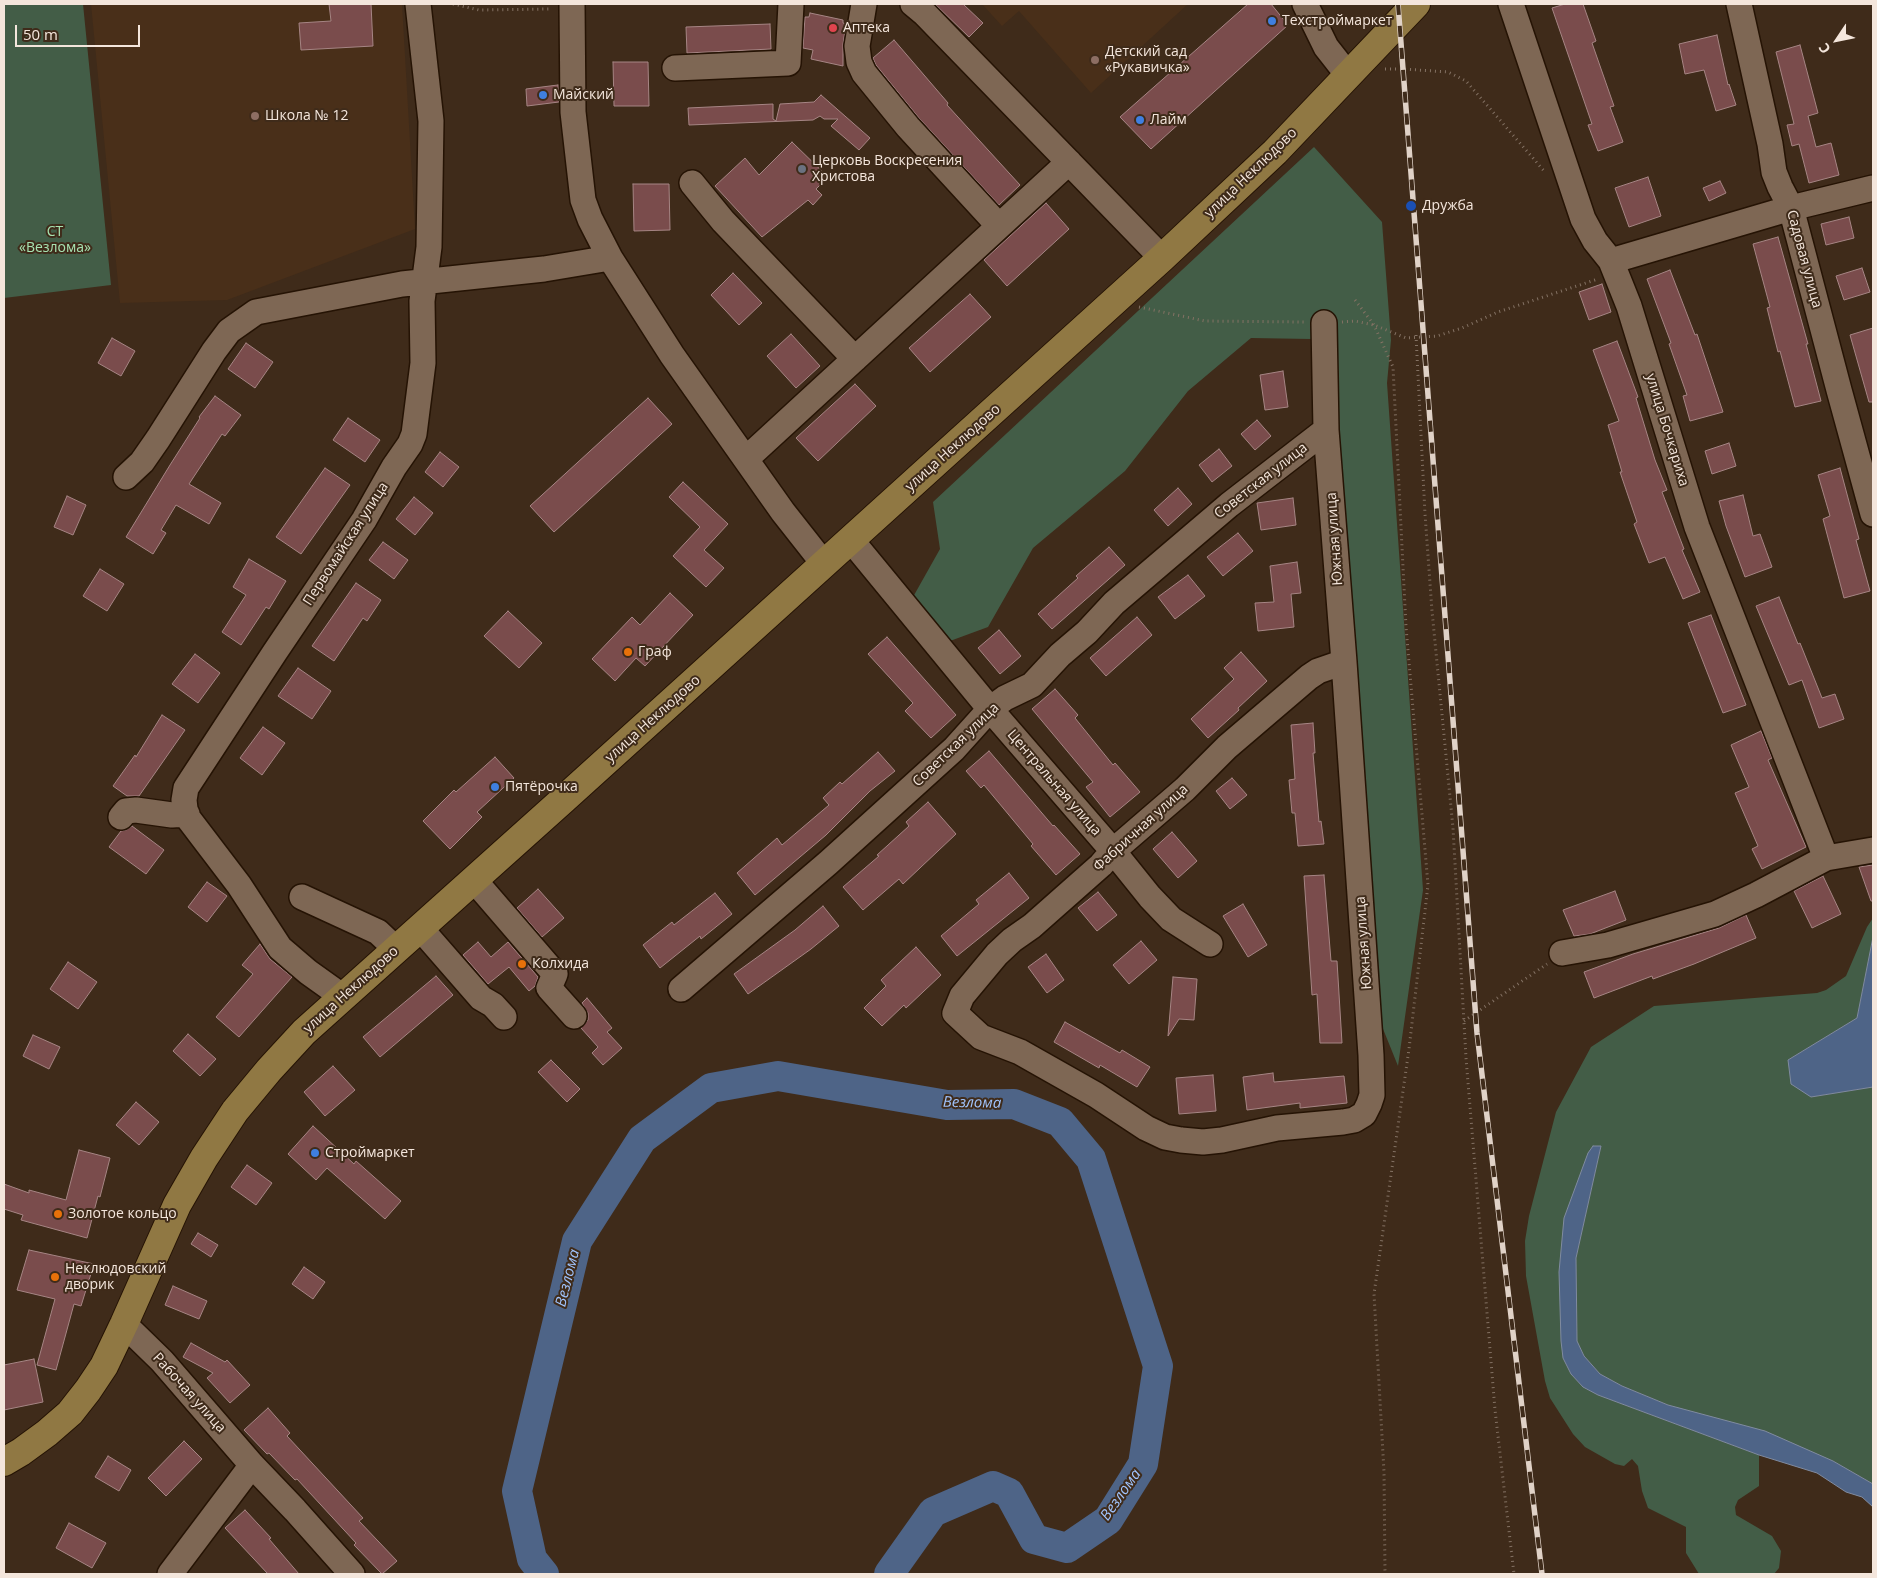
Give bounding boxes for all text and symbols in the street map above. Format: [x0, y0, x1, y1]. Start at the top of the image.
place label: Техстроймаркет [1282, 13, 1392, 29]
scale bar [18, 15, 142, 47]
marker: Техстроймаркет [1266, 15, 1278, 27]
north arrow [1812, 15, 1862, 65]
place label: Аптека [843, 20, 890, 36]
marker: Аптека [827, 22, 839, 34]
text: 50 m [23, 24, 58, 44]
text: С [1814, 40, 1835, 58]
place label: Детский сад «Рукавичка» [1105, 44, 1190, 76]
marker: Детский сад «Рукавичка» [1089, 54, 1101, 66]
place label: Майский [553, 87, 614, 103]
marker: Майский [537, 89, 549, 101]
place label: Школа № 12 [265, 108, 348, 124]
marker: Школа № 12 [249, 110, 261, 122]
place label: Лайм [1150, 112, 1187, 128]
marker: Лайм [1134, 114, 1146, 126]
street label: улица Неклюдово [1201, 125, 1301, 221]
place label: Церковь Воскресения Христова [812, 153, 962, 186]
marker: Церковь Воскресения Христова [796, 163, 808, 175]
place label: Дружба [1422, 198, 1474, 214]
marker: Дружба [1404, 199, 1418, 213]
street label: Садовая улица [1783, 208, 1825, 310]
park label: СТ «Везлома» [19, 224, 91, 256]
street label: улица Бочкариха [1642, 372, 1692, 488]
street label: улица Неклюдово [902, 401, 1004, 495]
street label: Советская улица [1211, 440, 1311, 522]
street label: Первомайская улица [300, 479, 392, 609]
street label: Южная улица [1323, 492, 1347, 586]
place label: Граф [638, 644, 672, 660]
marker: Граф [622, 646, 634, 658]
street label: улица Неклюдово [602, 672, 704, 766]
street label: Советская улица [909, 700, 1003, 790]
street label: Центральная улица [1003, 727, 1105, 839]
place label: Пятёрочка [505, 779, 578, 795]
marker: Пятёрочка [489, 781, 501, 793]
street label: Фабричная улица [1090, 781, 1192, 875]
street label: Южная улица [1352, 896, 1376, 990]
street label: улица Неклюдово [300, 943, 402, 1037]
place label: Колхида [532, 956, 589, 972]
marker: Колхида [516, 958, 528, 970]
water label: Везлома [943, 1093, 1001, 1113]
place label: Строймаркет [325, 1145, 415, 1161]
marker: Строймаркет [309, 1147, 321, 1159]
place label: Золотое кольцо [68, 1206, 177, 1222]
marker: Золотое кольцо [52, 1208, 64, 1220]
water label: Везлома [552, 1247, 584, 1309]
place label: Неклюдовский дворик [65, 1261, 166, 1294]
marker: Неклюдовский дворик [49, 1271, 61, 1283]
street label: Рабочая улица [149, 1350, 229, 1436]
water label: Везлома [1097, 1466, 1145, 1524]

